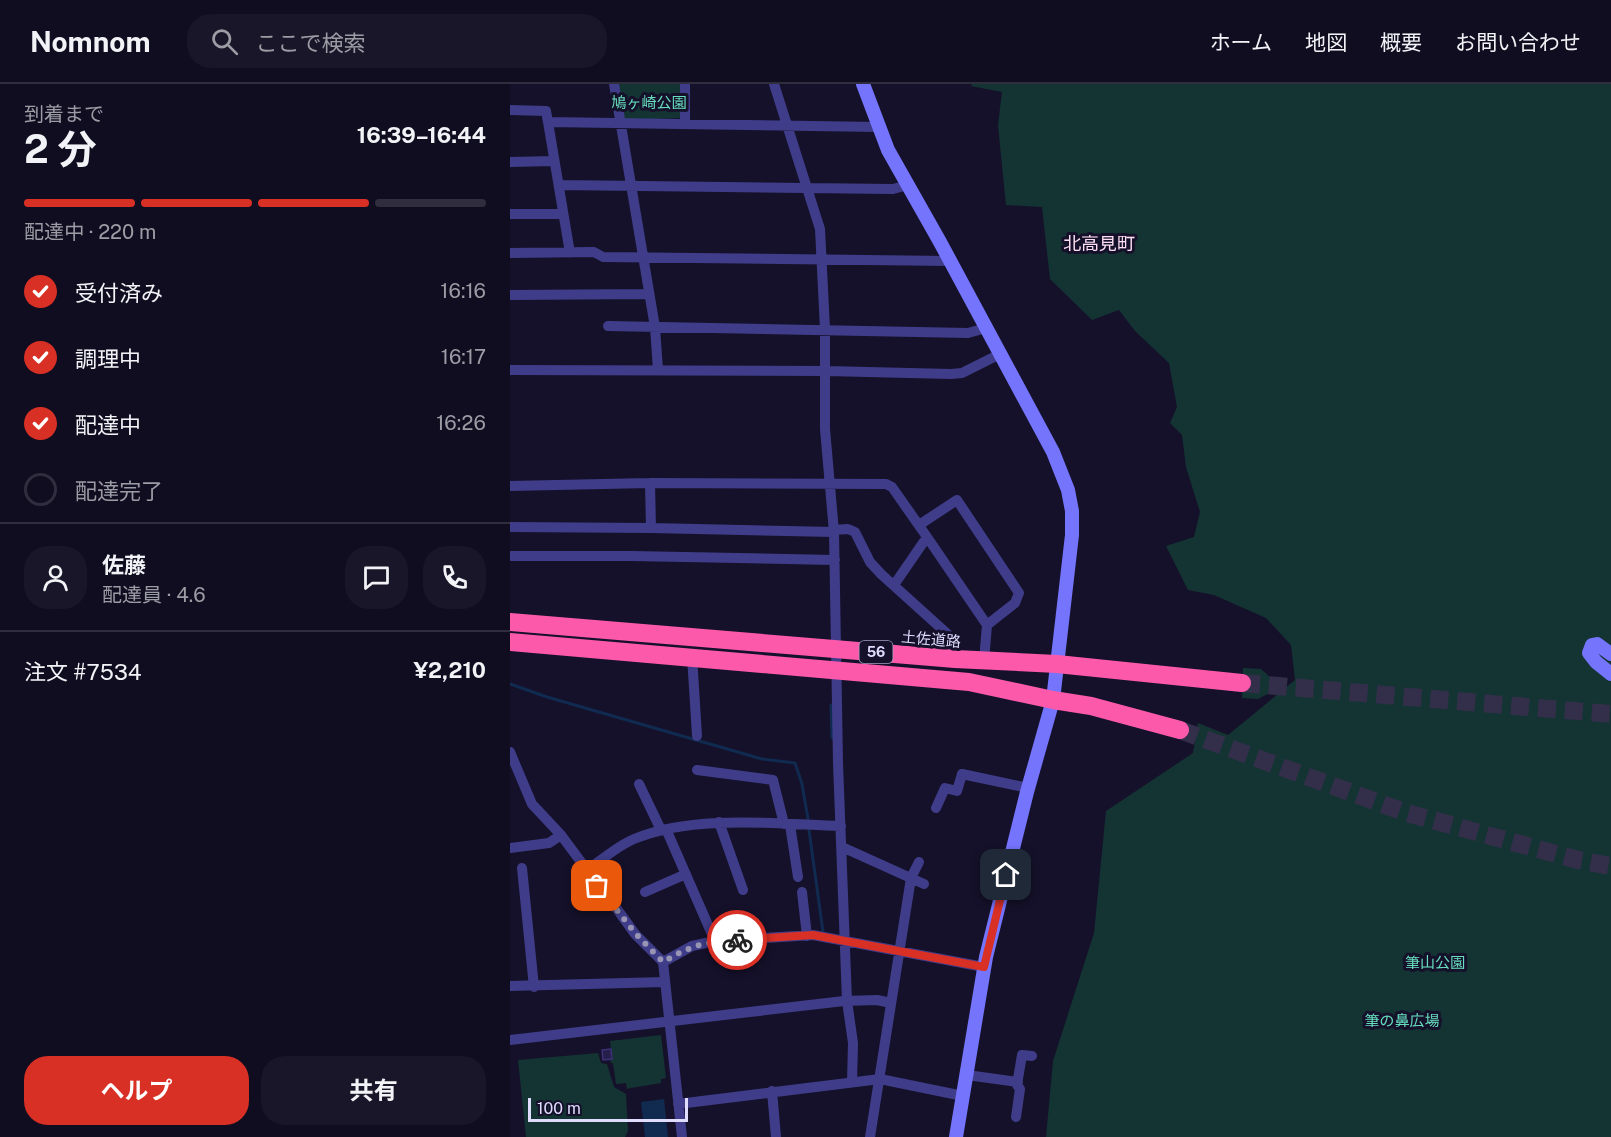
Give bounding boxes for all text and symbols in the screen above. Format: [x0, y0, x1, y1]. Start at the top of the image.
search box [187, 14, 607, 68]
text: Nomnom [30, 25, 151, 58]
icon: search [208, 25, 241, 58]
text: ここで検索 [256, 30, 366, 56]
text: ホーム [1210, 30, 1272, 55]
text: 地図 [1305, 30, 1347, 55]
text: 概要 [1380, 30, 1422, 55]
text: お問い合わせ [1455, 30, 1581, 55]
park label: 鳩ヶ崎公園 [611, 94, 687, 111]
text: 到着まで [24, 102, 104, 126]
text: 16:39–16:44 [357, 122, 486, 148]
text: 2 分 [24, 126, 97, 172]
text: 配達中 · 220 m [24, 220, 156, 244]
district label: 北高見町 [1063, 233, 1135, 254]
icon: check [24, 275, 57, 308]
text: 16:16 [440, 279, 486, 303]
text: 受付済み [75, 280, 163, 306]
icon: check [24, 341, 57, 374]
text: 16:17 [441, 345, 486, 369]
text: 調理中 [75, 346, 141, 372]
icon: check [24, 407, 57, 440]
text: 16:26 [436, 411, 486, 435]
text: 配達中 [75, 412, 141, 438]
text: 配達完了 [75, 478, 163, 504]
button: person [24, 546, 87, 609]
button: chat [345, 546, 408, 609]
button: phone [423, 546, 486, 609]
text: 佐藤 [102, 552, 146, 578]
text: 配達員 · 4.6 [102, 583, 206, 607]
street label: 土佐道路 [900, 628, 962, 650]
road number: 56 [860, 641, 892, 663]
text: ¥2,210 [413, 657, 486, 683]
text: 注文 #7534 [24, 659, 142, 685]
pin [980, 849, 1031, 900]
icon: home [989, 858, 1022, 891]
pin [571, 860, 622, 911]
icon: bag [580, 869, 613, 902]
courier [707, 910, 767, 970]
icon: bike [721, 924, 754, 957]
park label: 筆山公園 [1405, 954, 1465, 971]
park label: 筆の鼻広場 [1364, 1012, 1440, 1029]
button: ヘルプ [24, 1056, 249, 1125]
button: 共有 [261, 1056, 486, 1125]
scale bar [528, 1095, 688, 1122]
text: 100 m [537, 1099, 581, 1118]

